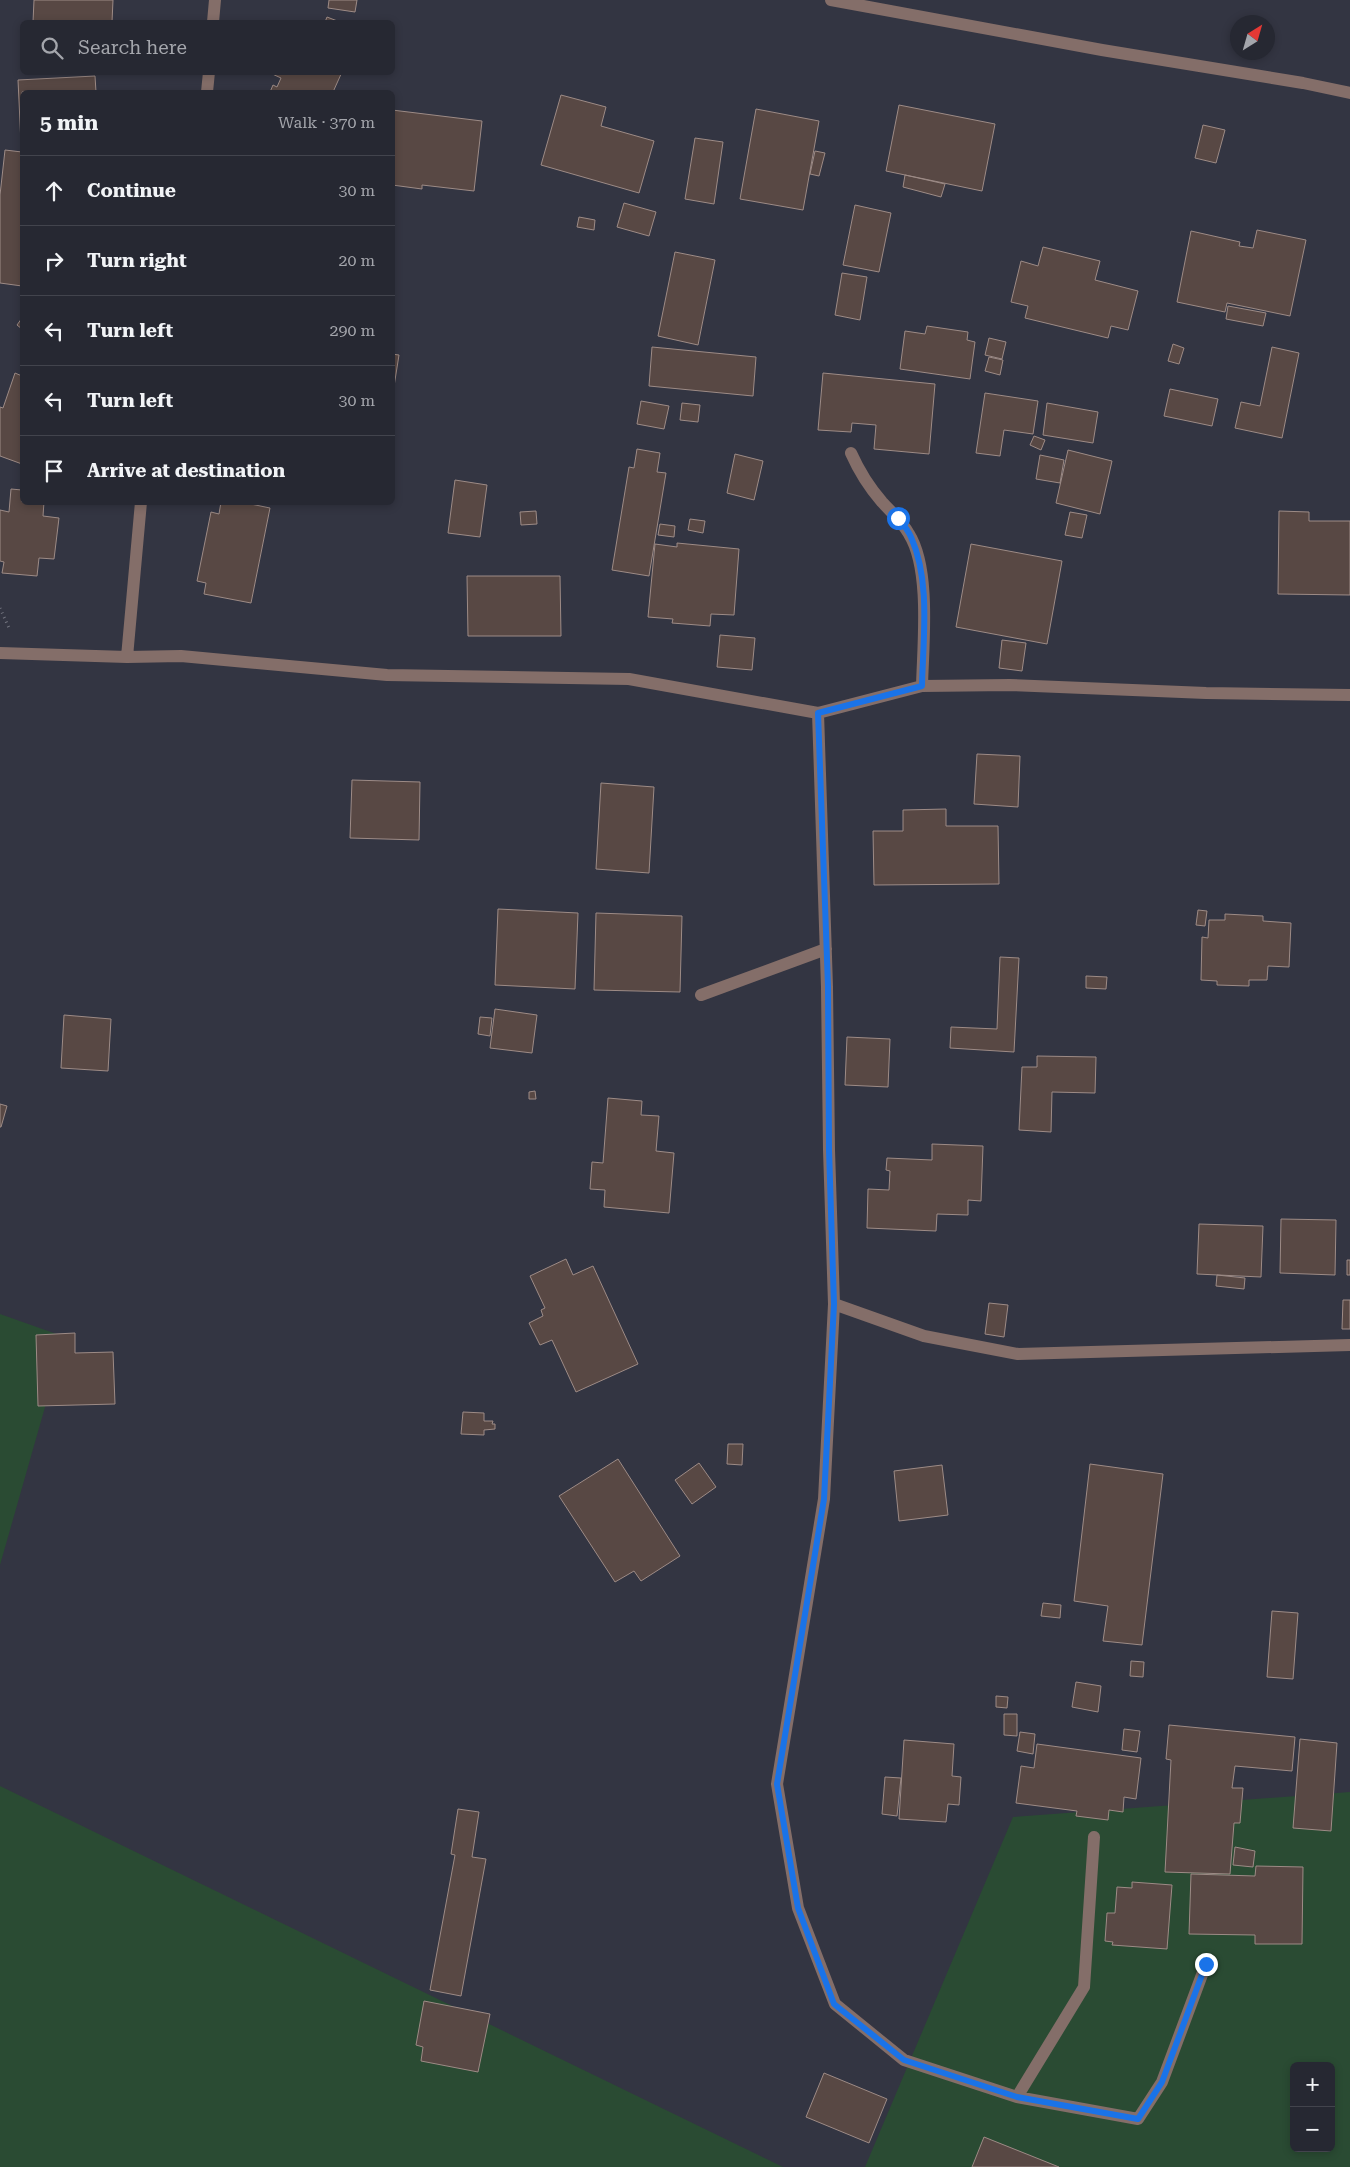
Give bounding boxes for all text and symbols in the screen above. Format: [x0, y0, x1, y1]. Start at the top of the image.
north arrow [1230, 15, 1275, 60]
search box [20, 20, 395, 75]
icon: search [38, 34, 66, 62]
text: Search here [78, 36, 187, 59]
text: 5 min [40, 111, 98, 135]
text: Walk · 370 m [278, 113, 375, 132]
icon: ahead [40, 177, 68, 205]
text: Continue [87, 179, 176, 202]
text: 30 m [338, 181, 375, 200]
icon: right [40, 247, 68, 275]
text: Turn right [87, 249, 187, 272]
text: 20 m [338, 251, 375, 270]
icon: left [40, 317, 68, 345]
text: Turn left [87, 319, 173, 342]
text: 290 m [329, 321, 375, 340]
icon: left [40, 387, 68, 415]
text: Turn left [87, 389, 173, 412]
text: 30 m [338, 391, 375, 410]
icon: arrive [40, 457, 68, 485]
text: Arrive at destination [87, 459, 285, 482]
route start [887, 507, 910, 530]
route end [1195, 1953, 1218, 1976]
map controls [1290, 2062, 1335, 2152]
button: + [1290, 2062, 1335, 2107]
button: − [1290, 2107, 1335, 2152]

